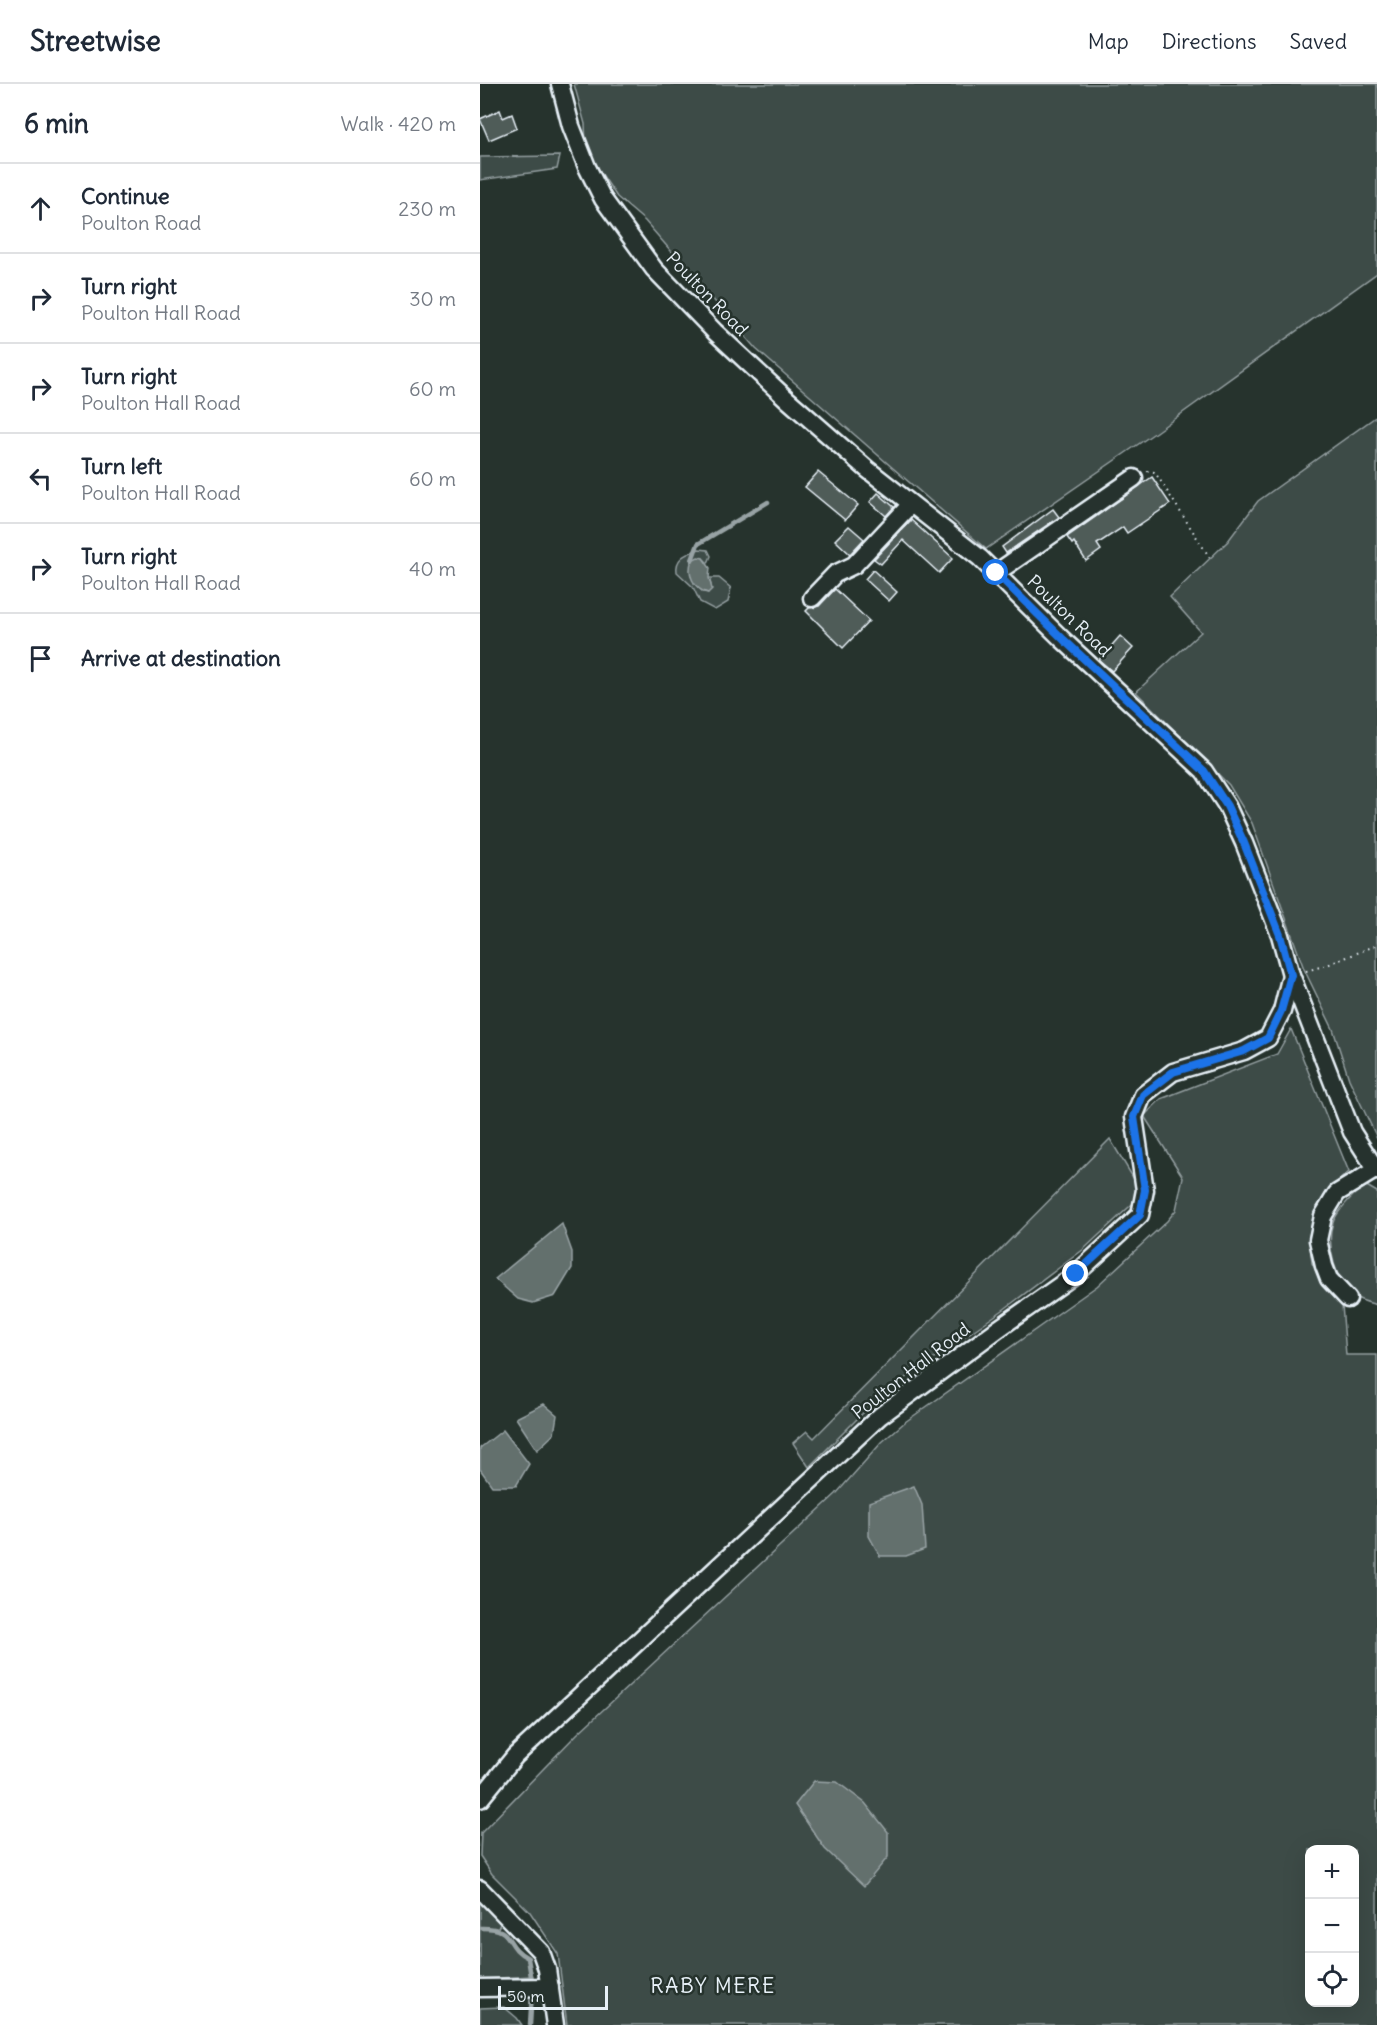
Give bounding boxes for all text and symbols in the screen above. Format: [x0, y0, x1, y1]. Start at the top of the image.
text: Streetwise [30, 23, 161, 59]
text: Map [1088, 28, 1129, 55]
text: Directions [1162, 28, 1256, 55]
text: Saved [1289, 28, 1347, 55]
text: 6 min [24, 107, 89, 140]
text: Walk · 420 m [340, 111, 456, 136]
text: Continue [81, 182, 170, 210]
icon: ahead [24, 192, 57, 225]
text: 230 m [398, 196, 456, 221]
text: Poulton Road [81, 210, 201, 235]
street label: Poulton Road [662, 247, 753, 341]
text: Turn right [81, 272, 177, 300]
icon: right [24, 282, 57, 315]
text: 30 m [409, 286, 456, 311]
text: Poulton Hall Road [81, 300, 241, 325]
text: Turn right [81, 362, 177, 390]
icon: right [24, 372, 57, 405]
text: 60 m [409, 376, 456, 401]
text: Poulton Hall Road [81, 390, 241, 415]
text: Turn left [81, 452, 162, 480]
icon: left [24, 462, 57, 495]
text: 60 m [409, 466, 456, 491]
text: Poulton Hall Road [81, 480, 241, 505]
text: Turn right [81, 542, 177, 570]
icon: right [24, 552, 57, 585]
text: 40 m [409, 556, 456, 581]
route start [982, 559, 1008, 585]
text: Poulton Hall Road [81, 570, 241, 595]
street label: Poulton Road [1022, 570, 1117, 662]
icon: arrive [24, 642, 57, 675]
text: Arrive at destination [81, 644, 281, 672]
route end [1062, 1260, 1088, 1286]
street label: Poulton Hall Road [847, 1317, 975, 1424]
map controls [1305, 1845, 1359, 2007]
button: + [1305, 1845, 1359, 1899]
button: − [1305, 1899, 1359, 1953]
button: locate [1305, 1953, 1359, 2007]
district label: RABY MERE [650, 1972, 776, 1999]
scale bar [498, 1983, 608, 2010]
text: 50 m [507, 1986, 545, 2006]

